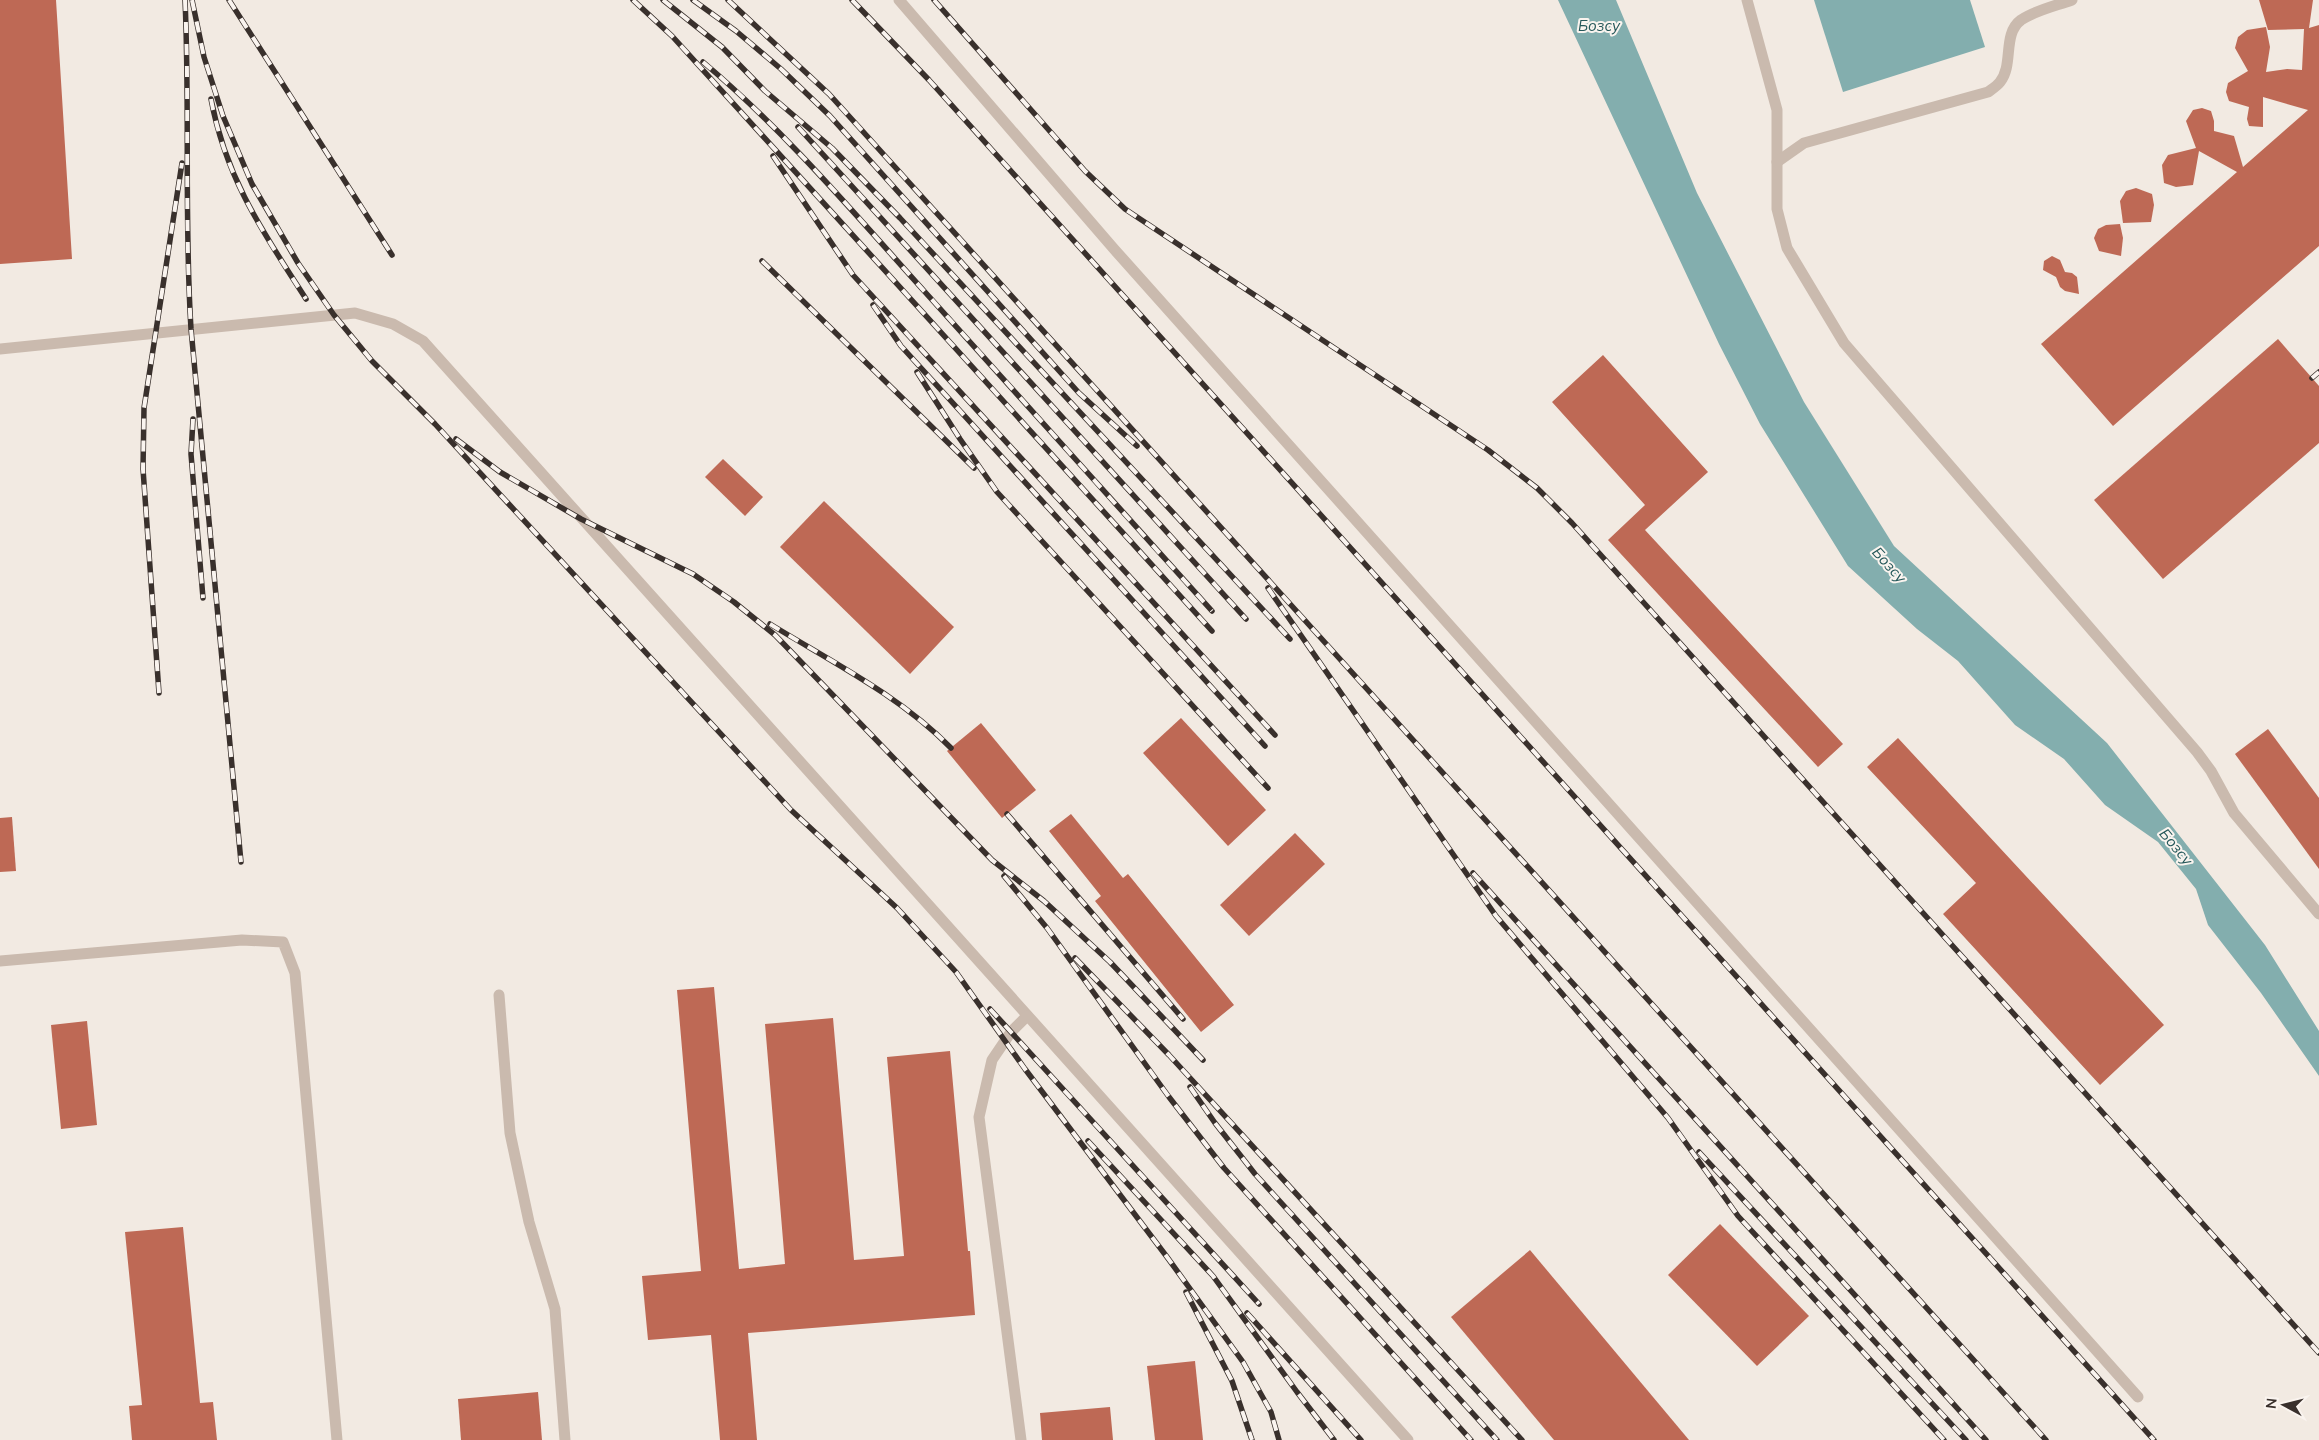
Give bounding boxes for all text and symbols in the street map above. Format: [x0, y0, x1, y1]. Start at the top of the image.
water label: Бозсу [1578, 16, 1621, 35]
water label: Бозсу [1868, 543, 1911, 587]
water label: Бозсу [2156, 824, 2198, 870]
north arrow [2259, 1380, 2309, 1430]
text: N [2262, 1397, 2281, 1410]

